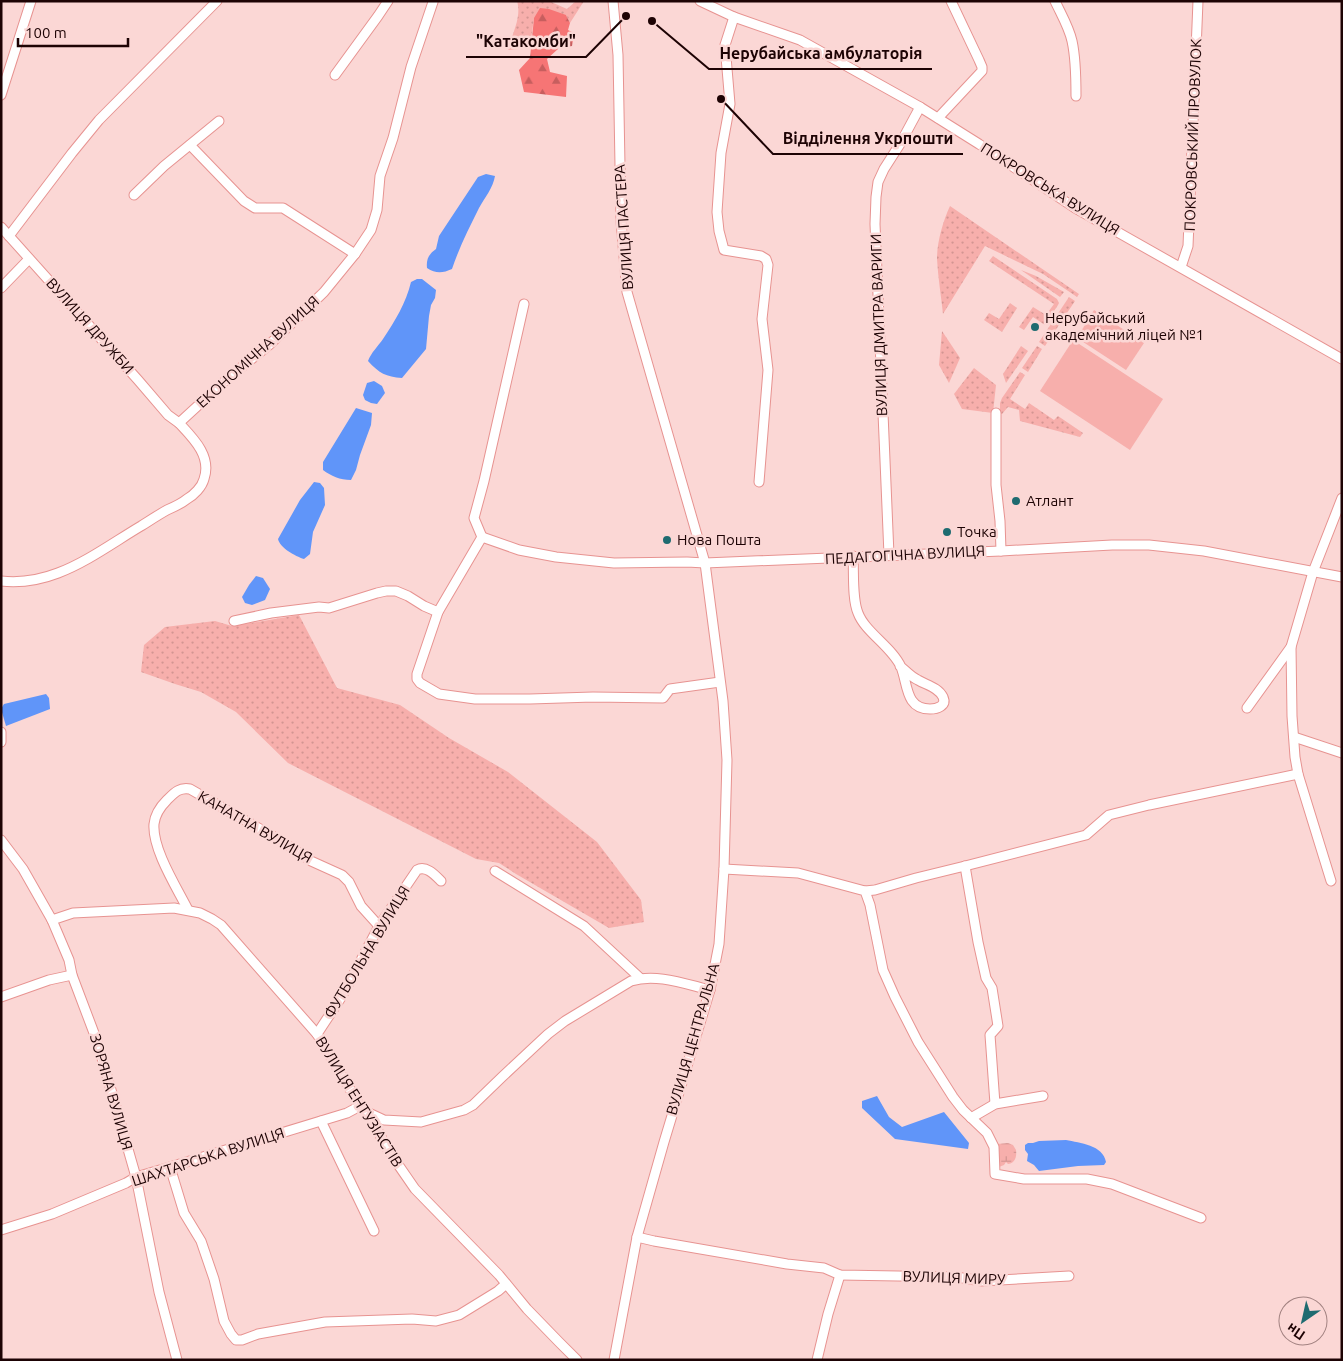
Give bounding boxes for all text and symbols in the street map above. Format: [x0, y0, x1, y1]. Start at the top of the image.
scale bar [18, 15, 128, 47]
text: 100 m [25, 24, 67, 41]
callout: "Катакомби" [466, 26, 586, 57]
text: "Катакомби" [476, 32, 576, 50]
callout: Нерубайська амбулаторія [709, 38, 932, 69]
street label: ПОКРОВСЬКИЙ ПРОВУЛОК [1181, 38, 1204, 232]
text: Нерубайська амбулаторія [719, 44, 923, 62]
callout: Відділення Укрпошти [773, 123, 963, 154]
text: Відділення Укрпошти [783, 129, 953, 147]
street label: ПОКРОВСЬКА ВУЛИЦЯ [978, 139, 1123, 238]
street label: ВУЛИЦЯ ПАСТЕРА [611, 163, 636, 290]
street label: ВУЛИЦЯ ДМИТРА ВАРИГИ [867, 233, 890, 417]
street label: ВУЛИЦЯ ДРУЖБИ [43, 274, 138, 377]
street label: ЕКОНОМІЧНА ВУЛИЦЯ [193, 292, 322, 411]
place label: Нерубайський академічний ліцей №1 [1045, 309, 1204, 343]
marker: Нерубайський академічний ліцей №1 [1029, 321, 1041, 333]
place label: Атлант [1026, 492, 1074, 509]
marker: Атлант [1010, 495, 1022, 507]
place label: Точка [957, 523, 997, 540]
marker: Точка [941, 526, 953, 538]
place label: Нова Пошта [677, 531, 761, 548]
marker: Нова Пошта [661, 534, 673, 546]
street label: ПЕДАГОГІЧНА ВУЛИЦЯ [824, 542, 985, 567]
street label: КАНАТНА ВУЛИЦЯ [195, 787, 315, 866]
street label: ФУТБОЛЬНА ВУЛИЦЯ [320, 882, 413, 1021]
street label: ВУЛИЦЯ ЦЕНТРАЛЬНА [663, 961, 722, 1117]
street label: ЗОРЯНА ВУЛИЦЯ [87, 1032, 136, 1152]
street label: ВУЛИЦЯ ЕНТУЗІАСТІВ [312, 1033, 406, 1170]
street label: ШАХТАРСЬКА ВУЛИЦЯ [129, 1124, 286, 1189]
street label: ВУЛИЦЯ МИРУ [902, 1267, 1006, 1288]
north arrow [1278, 1296, 1328, 1346]
text: Пн [1284, 1320, 1308, 1344]

